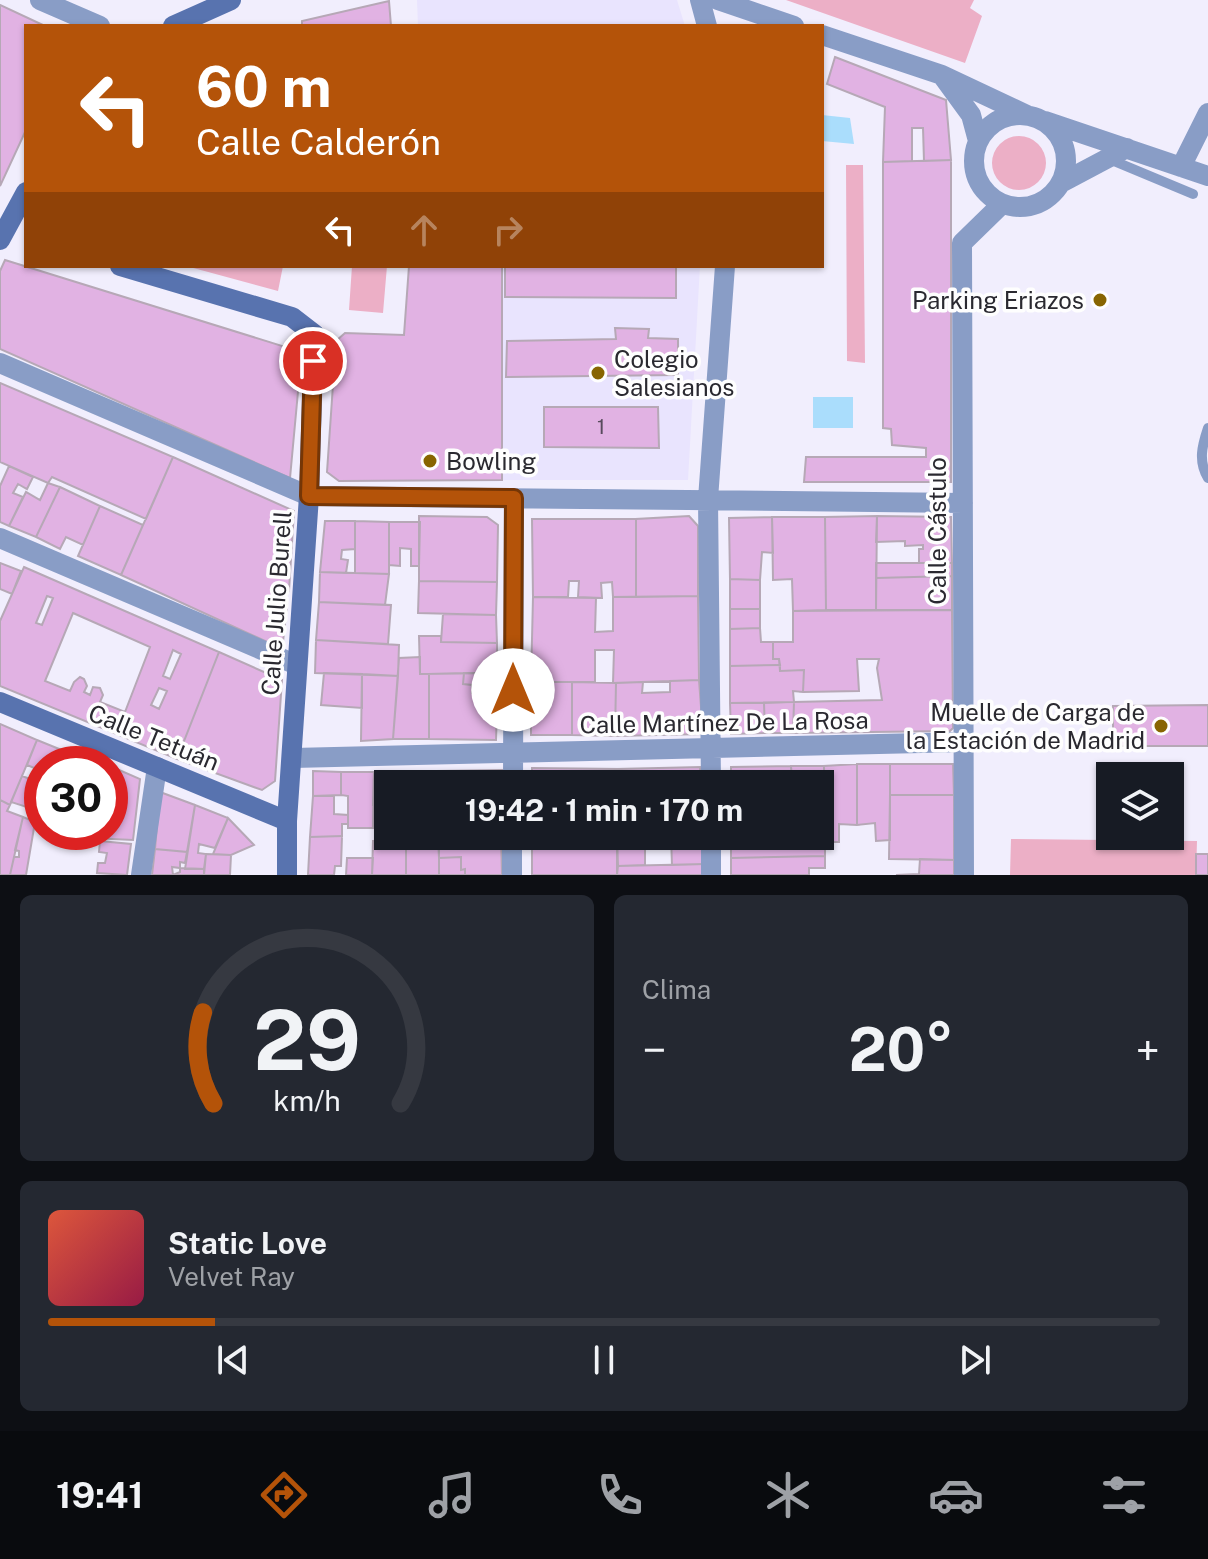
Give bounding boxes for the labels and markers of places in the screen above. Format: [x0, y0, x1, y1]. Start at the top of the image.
place label: Parking Eriazos [912, 286, 1084, 314]
marker: Parking Eriazos [1091, 291, 1109, 309]
pin [279, 327, 347, 395]
place label: Colegio Salesianos [614, 345, 734, 401]
marker: Colegio Salesianos [589, 364, 607, 382]
place label: Bowling [446, 447, 536, 475]
marker: Bowling [421, 452, 439, 470]
place label: Muelle de Carga de la Estación de Madrid [906, 698, 1145, 754]
marker: Muelle de Carga de la Estación de Madrid [1152, 717, 1170, 735]

